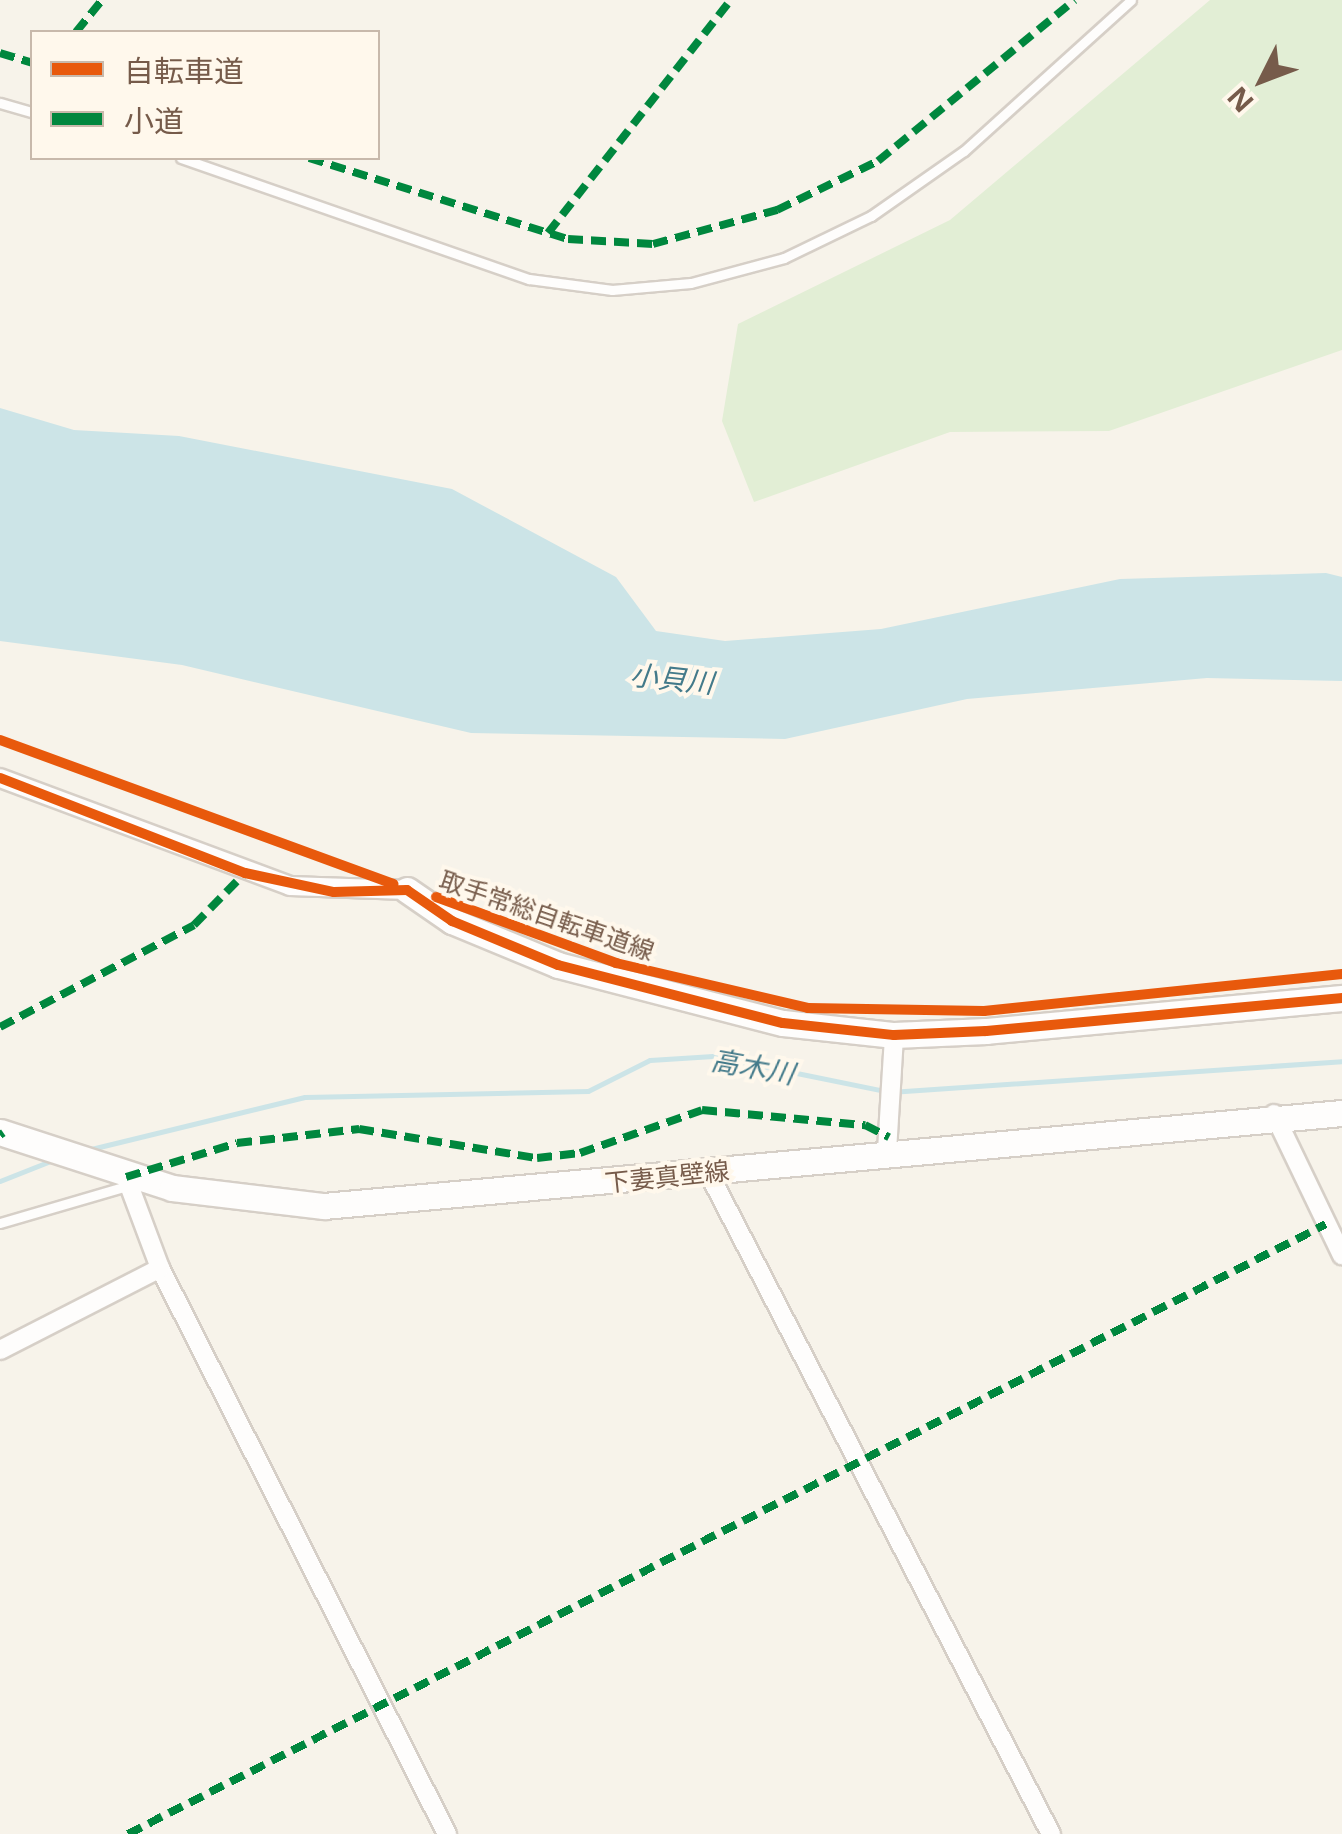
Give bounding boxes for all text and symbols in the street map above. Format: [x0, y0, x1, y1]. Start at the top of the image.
legend [30, 30, 380, 160]
north arrow [1212, 30, 1312, 130]
text: 自転車道 [124, 50, 244, 91]
text: N [1218, 79, 1261, 121]
text: 小道 [124, 100, 184, 141]
water label: 小貝川 [628, 657, 716, 699]
street label: 取手常総自転車道線 [436, 864, 658, 966]
water label: 高木川 [709, 1042, 797, 1090]
street label: 下妻真壁線 [603, 1155, 731, 1197]

